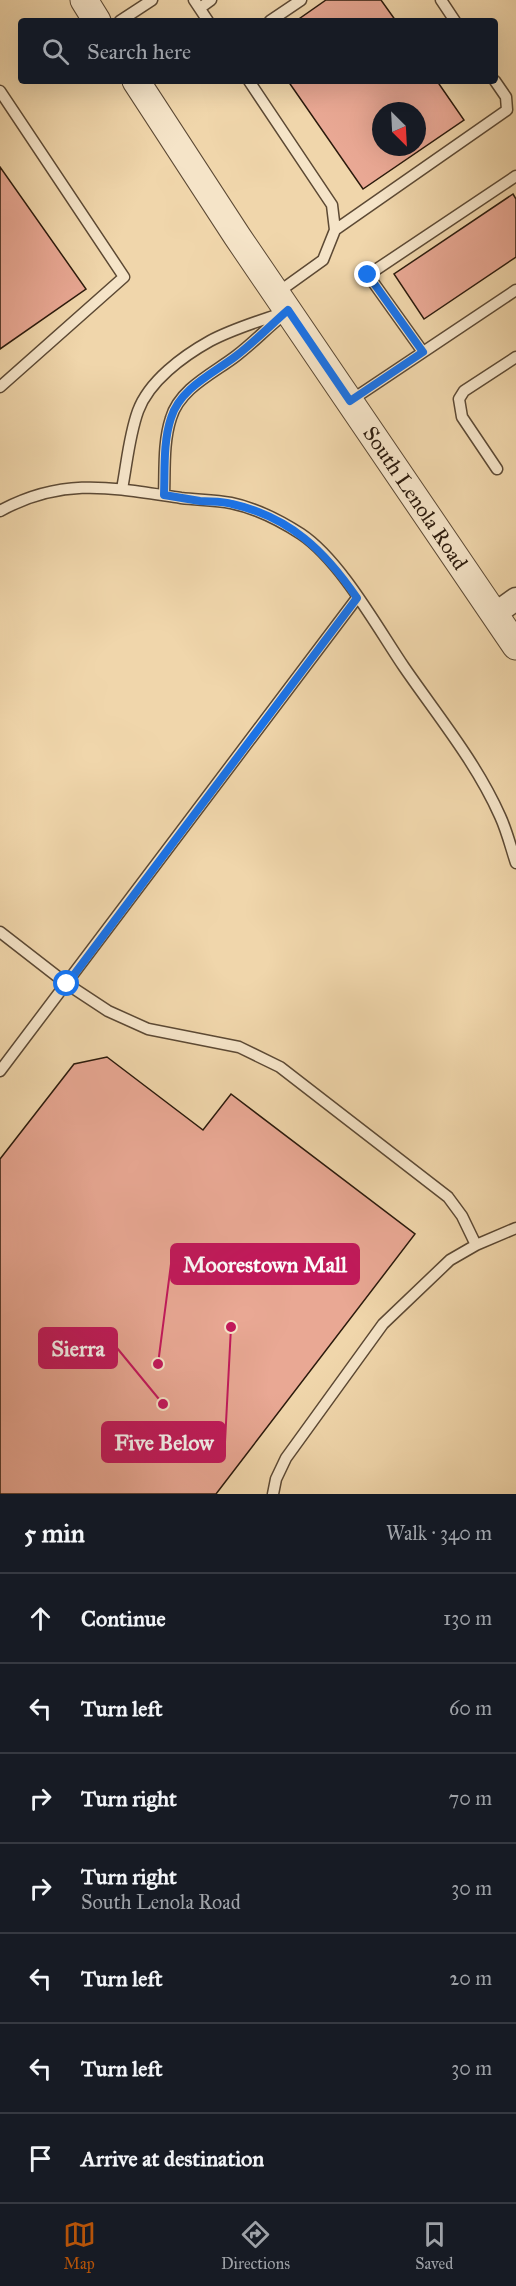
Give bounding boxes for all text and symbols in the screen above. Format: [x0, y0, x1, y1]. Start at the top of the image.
search box [18, 18, 498, 84]
icon: search [39, 35, 72, 68]
text: Search here [87, 38, 191, 65]
north arrow [372, 102, 426, 156]
route end [354, 261, 380, 287]
street label: South Lenola Road [357, 421, 474, 575]
route start [53, 970, 79, 996]
callout: Moorestown Mall [171, 1244, 359, 1284]
text: Moorestown Mall [183, 1251, 348, 1278]
callout: Sierra [39, 1328, 117, 1368]
text: Sierra [51, 1335, 105, 1362]
callout: Five Below [102, 1422, 225, 1462]
text: Five Below [114, 1429, 215, 1456]
text: 5 min [24, 1517, 85, 1549]
text: Walk · 340 m [386, 1521, 492, 1545]
icon: ahead [24, 1602, 57, 1635]
text: Continue [81, 1605, 166, 1632]
text: 130 m [443, 1606, 492, 1630]
icon: left [24, 1692, 57, 1725]
text: Turn left [81, 1695, 163, 1722]
text: 60 m [449, 1696, 492, 1720]
icon: right [24, 1782, 57, 1815]
text: Turn right [81, 1785, 177, 1812]
text: 70 m [449, 1786, 492, 1810]
text: Turn right [81, 1863, 177, 1890]
icon: right [24, 1872, 57, 1905]
text: 30 m [451, 1876, 492, 1900]
text: South Lenola Road [81, 1890, 241, 1914]
icon: left [24, 1962, 57, 1995]
text: Turn left [81, 1965, 163, 1992]
text: 20 m [449, 1966, 492, 1990]
icon: left [24, 2052, 57, 2085]
text: Turn left [81, 2055, 163, 2082]
text: 30 m [451, 2056, 492, 2080]
icon: arrive [24, 2142, 57, 2175]
text: Arrive at destination [81, 2145, 264, 2172]
tab: Map [63, 2218, 96, 2273]
tab: Directions [221, 2218, 290, 2273]
tab: Saved [415, 2218, 453, 2273]

